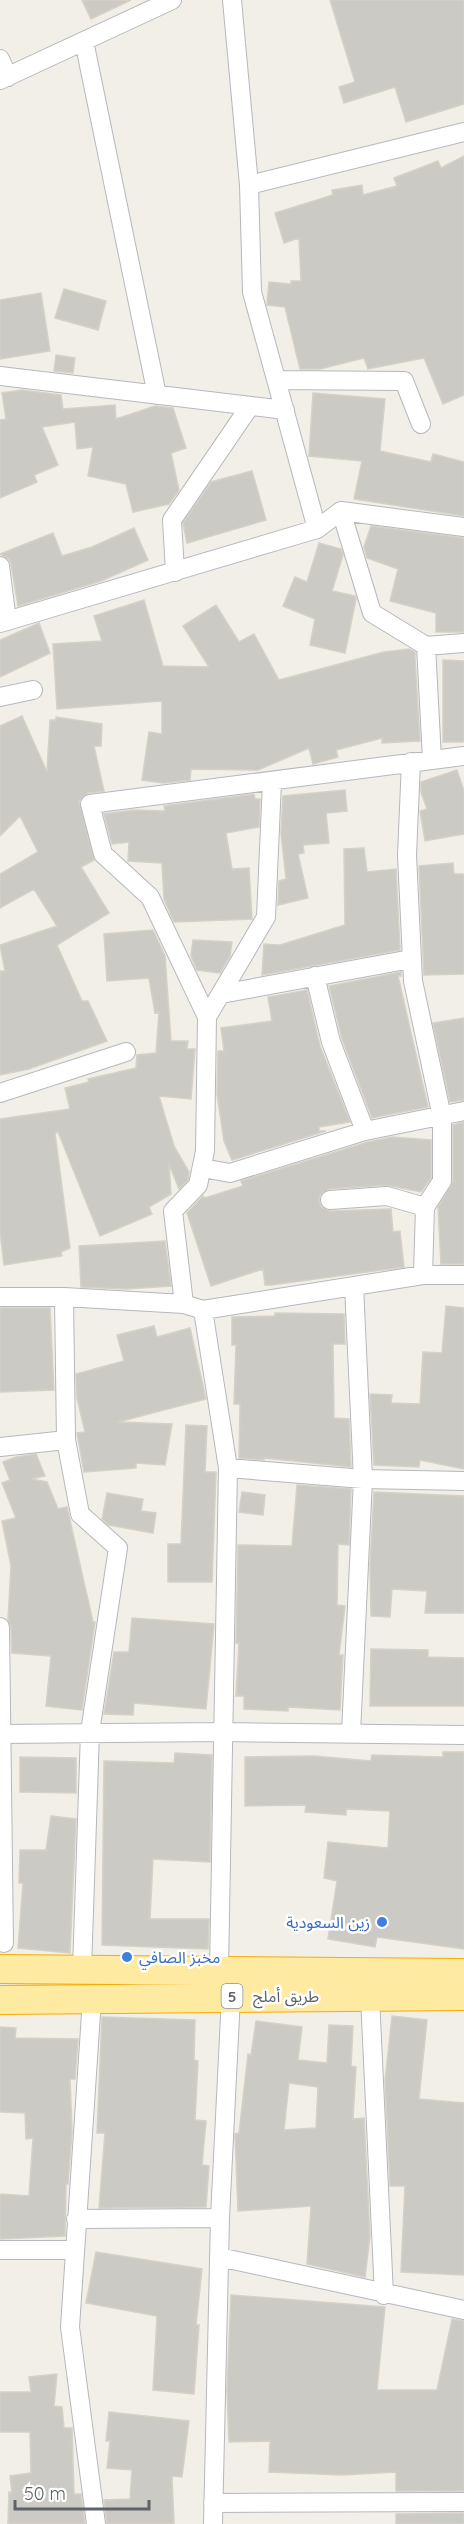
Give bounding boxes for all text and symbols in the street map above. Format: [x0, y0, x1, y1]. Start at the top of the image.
place label: زين السعودية [286, 1912, 370, 1932]
marker: زين السعودية [375, 1915, 389, 1929]
place label: مخبز الصافي [139, 1947, 221, 1970]
marker: مخبز الصافي [120, 1950, 134, 1964]
road number: 5 [222, 1984, 242, 2008]
street label: طريق أملج [253, 1986, 319, 2009]
scale bar [15, 2473, 148, 2511]
text: 50 m [24, 2482, 66, 2505]

